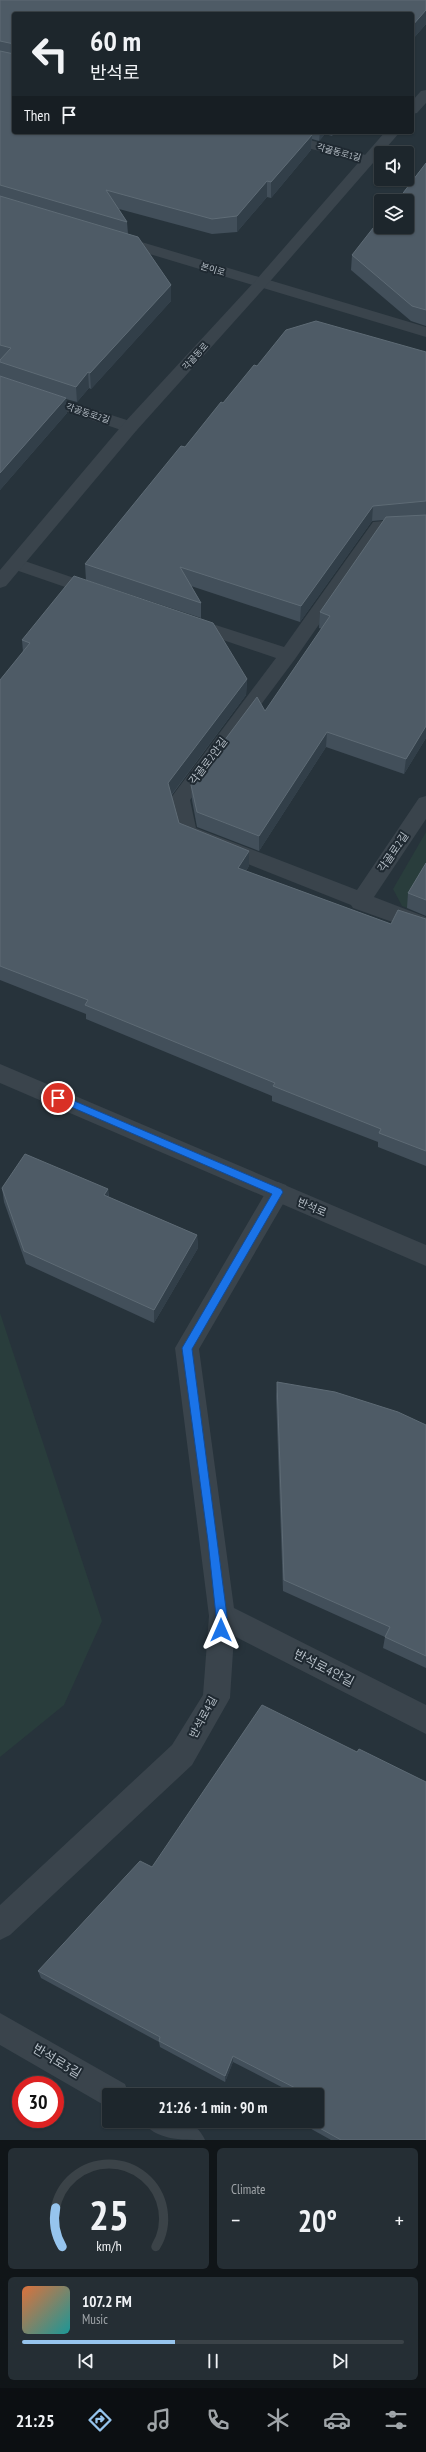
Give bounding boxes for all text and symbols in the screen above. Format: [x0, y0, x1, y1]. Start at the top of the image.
text: 60 m [90, 22, 141, 59]
icon: left [24, 28, 76, 80]
text: 반석로 [90, 61, 140, 84]
icon: arrive [58, 104, 80, 126]
text: Then [24, 106, 50, 125]
street label: 각골동로1길 [316, 141, 362, 163]
map controls [374, 146, 414, 234]
button: sound [374, 146, 414, 186]
button: layers [374, 194, 414, 234]
street label: 본이로 [200, 260, 226, 278]
street label: 각골동로 [180, 340, 210, 372]
street label: 각골동로2길 [65, 401, 111, 425]
street label: 각골로2안길 [186, 735, 230, 787]
street label: 각골로2길 [374, 829, 412, 875]
pin [41, 1081, 75, 1115]
icon: arrive [47, 1087, 69, 1109]
street label: 반석로 [295, 1195, 329, 1219]
position arrow [200, 1609, 242, 1651]
street label: 반석로4안길 [291, 1646, 357, 1690]
street label: 반석로4길 [186, 1694, 220, 1740]
street label: 반석로3길 [30, 2040, 84, 2082]
speed limit sign: 30 [12, 2076, 64, 2128]
text: 21:26 · 1 min · 90 m [159, 2098, 267, 2117]
text: Climate [231, 2181, 265, 2198]
text: 25 [89, 2187, 128, 2240]
text: 20° [298, 2201, 337, 2240]
text: − [231, 2206, 240, 2234]
text: + [395, 2206, 404, 2234]
text: km/h [96, 2235, 121, 2254]
text: 107.2 FM [82, 2292, 132, 2311]
text: Music [82, 2311, 108, 2328]
icon: previous [75, 2350, 97, 2372]
icon: pause [202, 2350, 224, 2372]
icon: next [329, 2350, 351, 2372]
icon: directions [86, 2406, 114, 2434]
icon: music [145, 2406, 173, 2434]
icon: phone [204, 2406, 232, 2434]
icon: climate [264, 2406, 292, 2434]
icon: car [323, 2406, 351, 2434]
icon: filters [382, 2406, 410, 2434]
text: 21:25 [16, 2409, 55, 2432]

